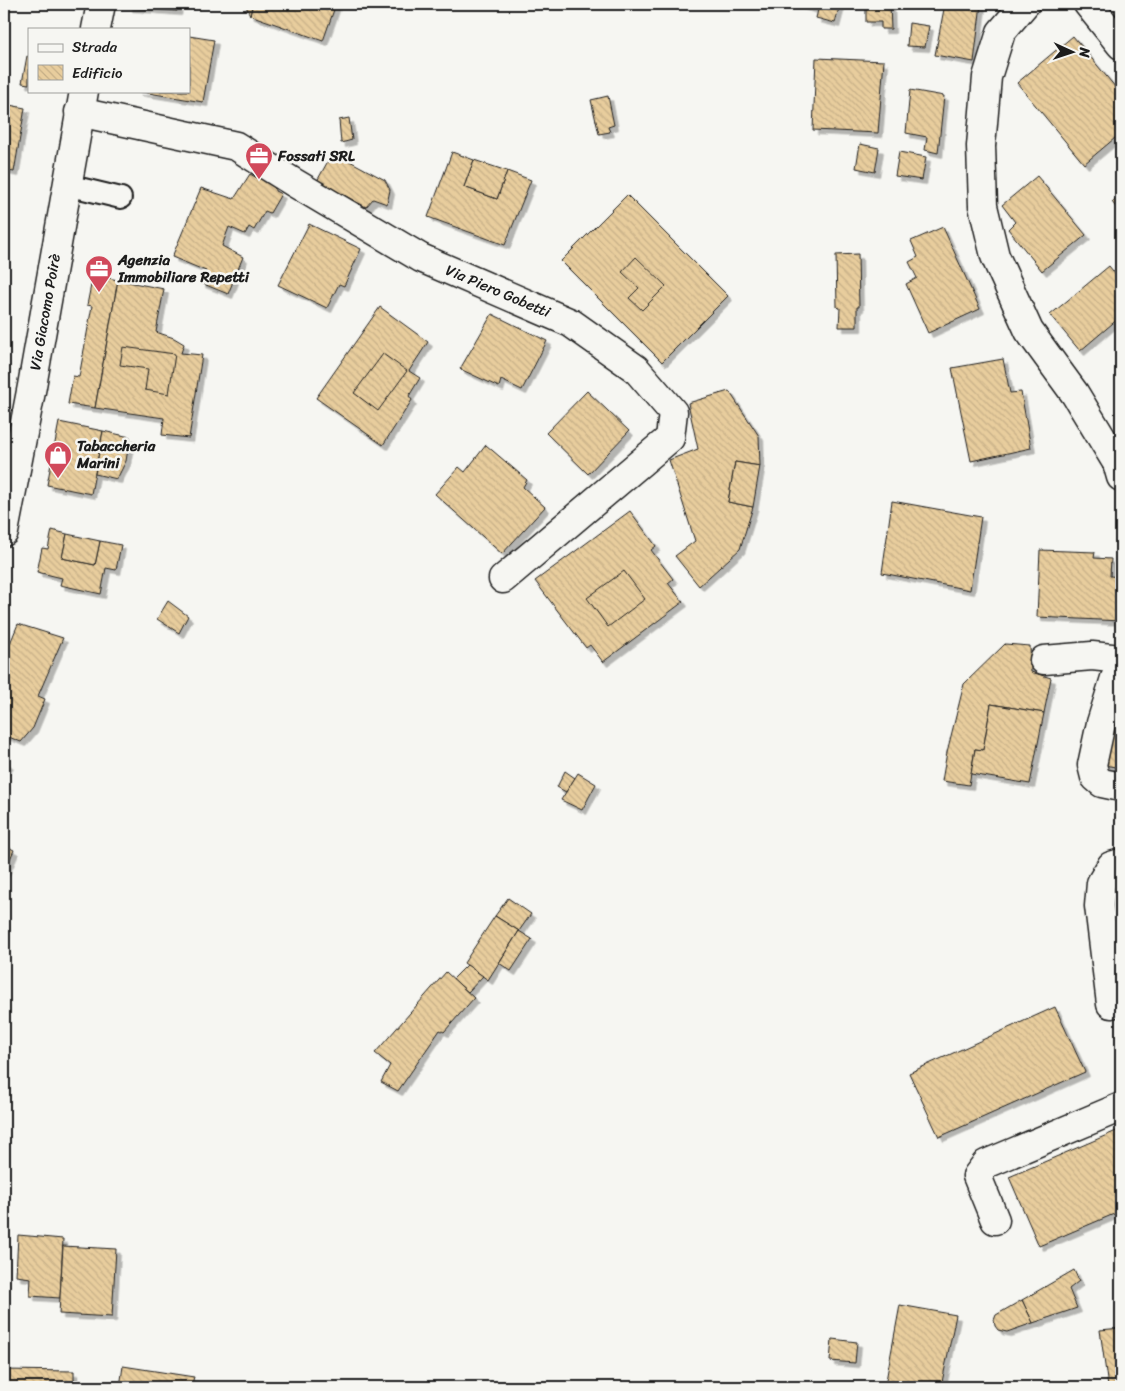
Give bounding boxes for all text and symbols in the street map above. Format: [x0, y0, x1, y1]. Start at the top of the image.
legend [28, 28, 190, 92]
north arrow [1048, 28, 1098, 78]
text: Strada [72, 34, 118, 60]
text: N [1072, 46, 1097, 58]
text: Edificio [72, 60, 123, 86]
office icon: Fossati SRL [244, 141, 274, 180]
place label: Fossati SRL [277, 143, 356, 169]
place label: Agenzia Immobiliare Repetti [117, 247, 250, 290]
street label: Via Giacomo Poirè [22, 251, 68, 372]
office icon: Agenzia Immobiliare Repetti [84, 254, 114, 293]
street label: Via Piero Gobetti [441, 257, 555, 325]
place label: Tabaccheria Marini [76, 433, 156, 476]
shop icon: Tabaccheria Marini [43, 440, 73, 479]

